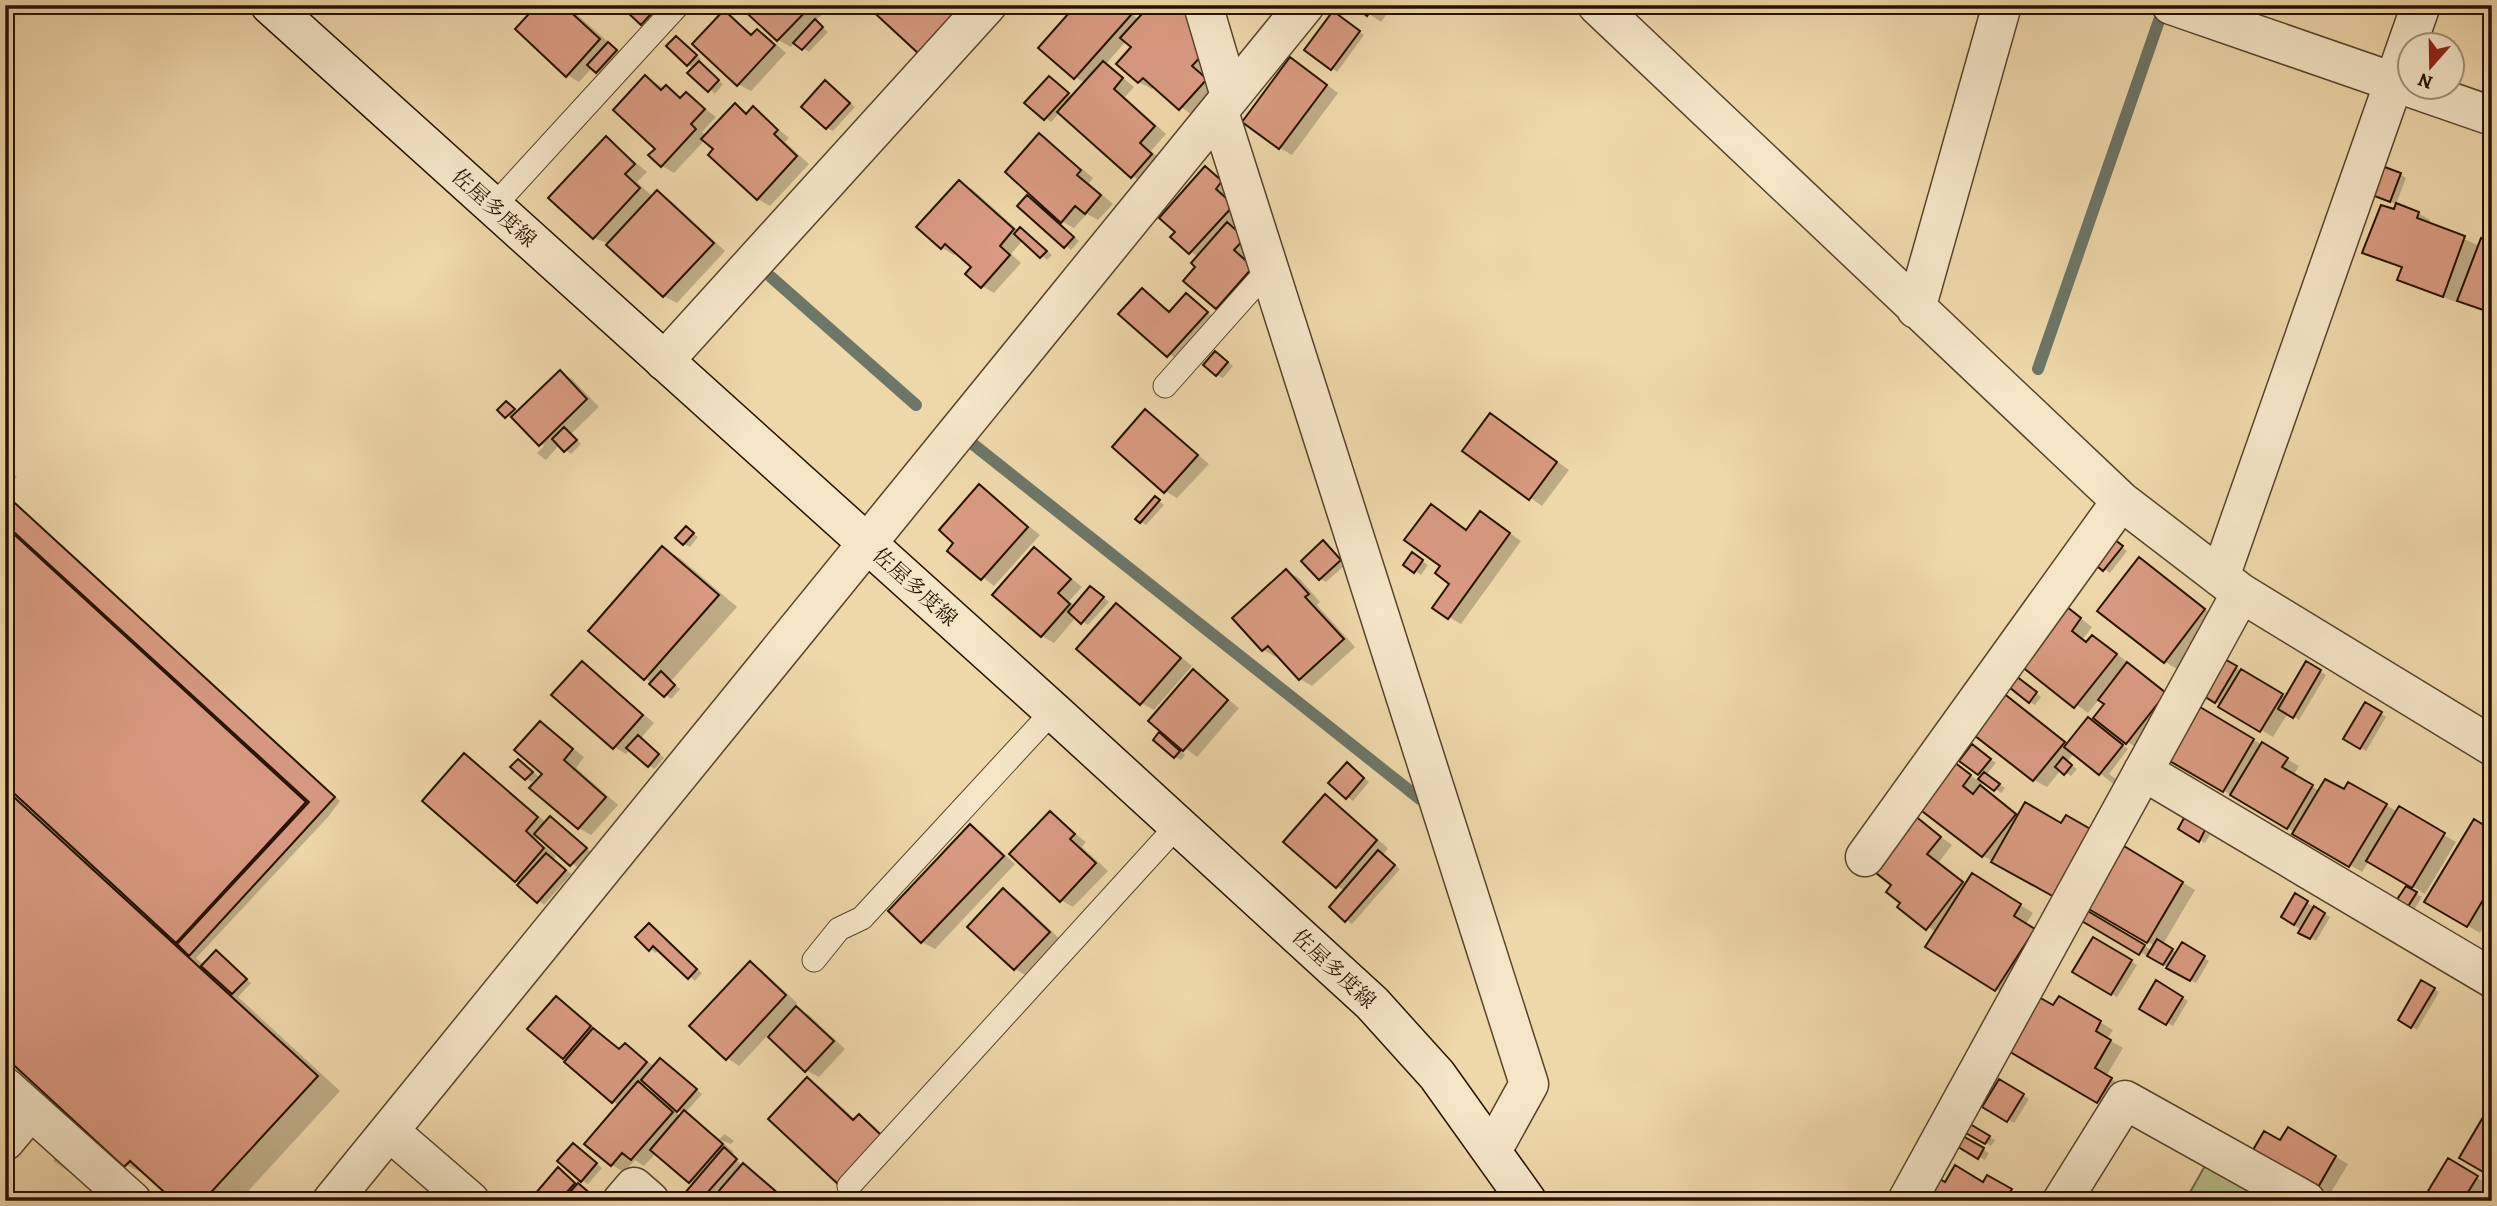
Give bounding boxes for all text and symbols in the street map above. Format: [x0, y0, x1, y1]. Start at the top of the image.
north arrow [2396, 32, 2466, 102]
text: N [2414, 66, 2436, 96]
street label: 佐屋多度線 [446, 162, 542, 254]
street label: 佐屋多度線 [867, 541, 963, 633]
street label: 佐屋多度線 [1286, 923, 1382, 1015]

